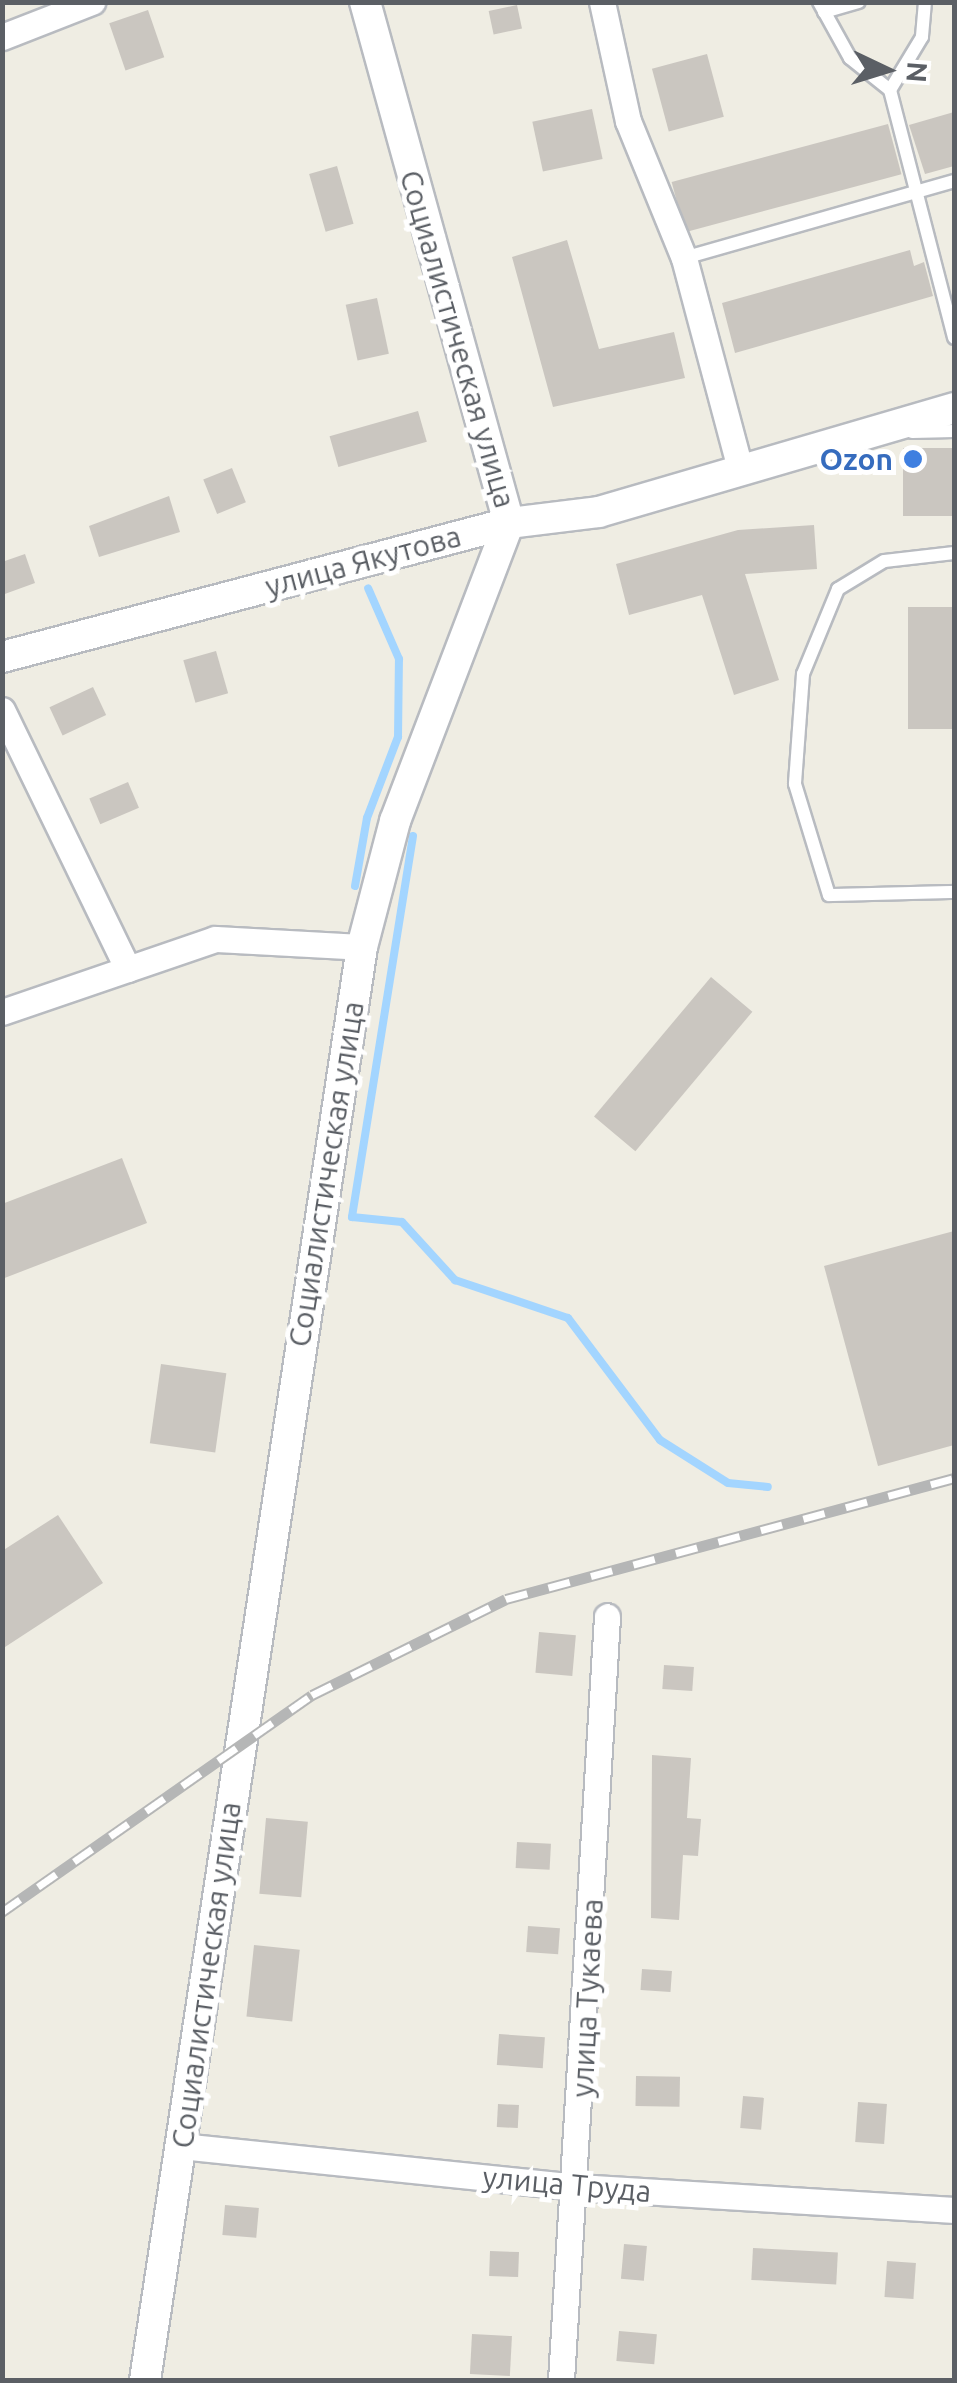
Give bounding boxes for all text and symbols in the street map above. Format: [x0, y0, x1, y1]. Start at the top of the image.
north arrow [837, 20, 937, 120]
text: N [901, 61, 934, 84]
street label: Социалистическая улица [393, 166, 523, 512]
place label: Ozon [819, 441, 893, 477]
marker: Ozon [902, 448, 924, 470]
street label: улица Якутова [261, 518, 465, 604]
street label: Социалистическая улица [281, 999, 371, 1349]
street label: Социалистическая улица [164, 1799, 248, 2151]
street label: улица Тукаева [564, 1898, 610, 2098]
street label: улица Труда [481, 2159, 653, 2209]

